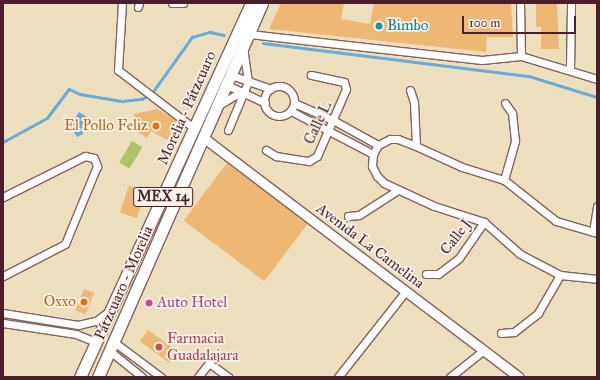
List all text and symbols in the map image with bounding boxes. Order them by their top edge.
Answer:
scale bar [464,8,578,34]
text: 100 m [469,16,500,30]
place label: Bimbo [387,17,428,35]
marker: Bimbo [374,21,384,31]
street label: Morelia - Pátzcuaro [154,48,220,168]
street label: Calle L [300,99,336,147]
place label: El Pollo Feliz [64,117,148,135]
marker: El Pollo Feliz [151,121,161,131]
road number: MEX 14 [133,185,193,209]
street label: Avenida La Camelina [312,199,428,293]
street label: Calle J [437,216,475,258]
street label: Pátzcuaro - Morelia [91,223,157,343]
place label: Oxxo [44,293,76,311]
place label: Auto Hotel [157,294,227,312]
marker: Oxxo [79,297,89,307]
marker: Auto Hotel [144,298,154,308]
place label: Farmacia Guadalajara [167,329,238,364]
marker: Farmacia Guadalajara [154,342,164,352]

